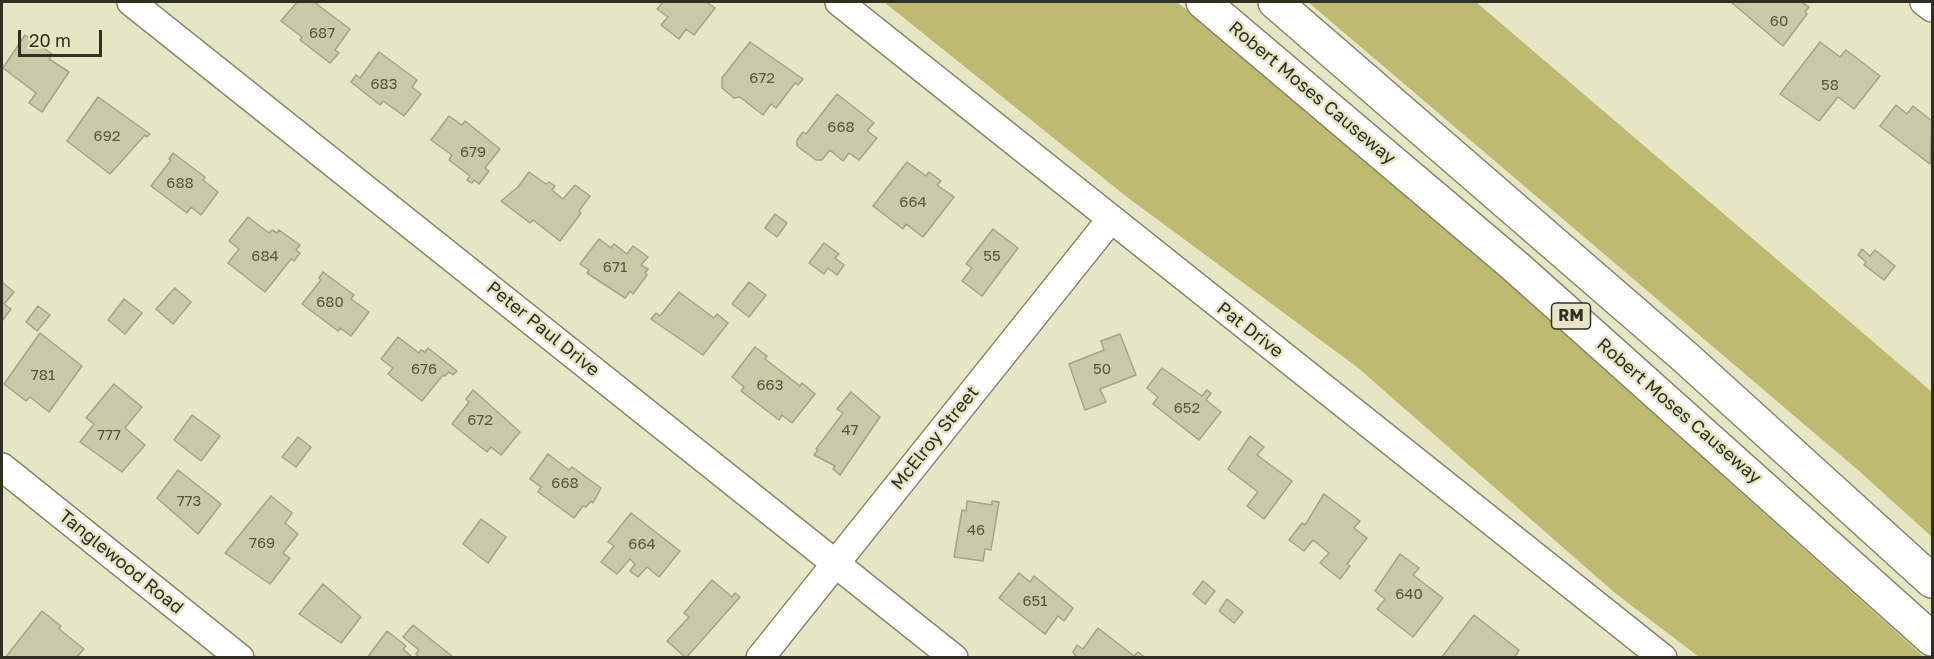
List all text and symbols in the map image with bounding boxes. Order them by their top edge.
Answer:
house number: 60 [1770,12,1788,30]
street label: Robert Moses Causeway [1224,17,1400,169]
scale bar [21,18,105,56]
house number: 687 [309,24,335,42]
text: 20 m [29,29,71,51]
house number: 672 [749,69,775,87]
house number: 683 [371,75,397,93]
house number: 58 [1821,76,1839,94]
house number: 668 [827,118,855,136]
house number: 692 [94,127,120,145]
house number: 679 [460,143,486,161]
house number: 688 [166,174,194,192]
house number: 664 [899,193,927,211]
house number: 684 [251,247,279,265]
house number: 55 [983,247,1001,265]
house number: 671 [603,258,627,276]
street label: Peter Paul Drive [482,277,604,381]
house number: 680 [316,293,344,311]
street label: Pat Drive [1213,298,1287,362]
road number: RM [1552,303,1590,329]
street label: Robert Moses Causeway [1592,334,1766,488]
house number: 676 [411,360,437,378]
house number: 50 [1093,360,1111,378]
house number: 781 [31,366,55,384]
house number: 663 [757,376,783,394]
street label: McElroy Street [887,382,983,494]
house number: 652 [1174,399,1200,417]
house number: 672 [467,411,493,429]
house number: 47 [841,421,859,439]
house number: 777 [97,426,121,444]
house number: 668 [551,474,579,492]
house number: 773 [177,492,201,510]
street label: Tanglewood Road [55,505,187,619]
house number: 46 [967,521,985,539]
house number: 769 [249,534,275,552]
house number: 664 [628,535,656,553]
house number: 640 [1395,585,1423,603]
house number: 651 [1022,592,1048,610]

